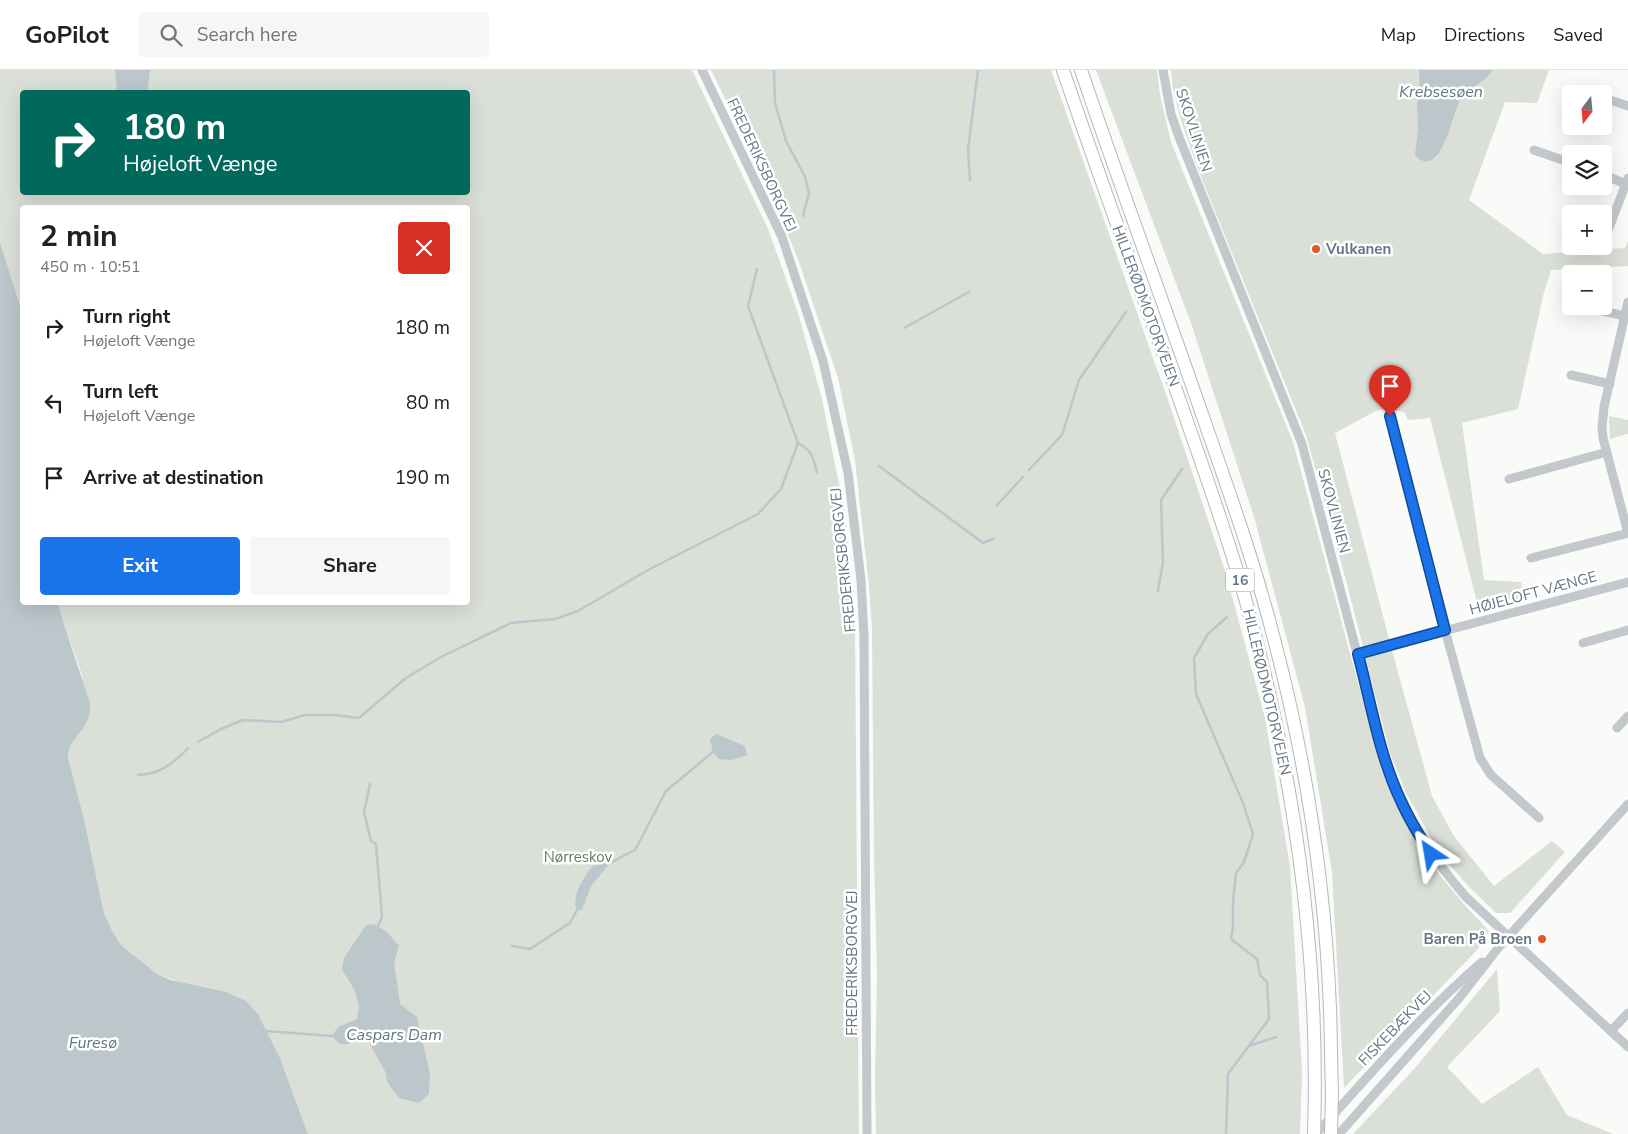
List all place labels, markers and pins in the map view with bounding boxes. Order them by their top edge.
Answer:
place label: Vulkanen [1325,239,1391,259]
marker: Vulkanen [1310,243,1322,255]
pin [1369,365,1411,416]
place label: Baren På Broen [1423,929,1532,949]
marker: Baren På Broen [1536,933,1548,945]

